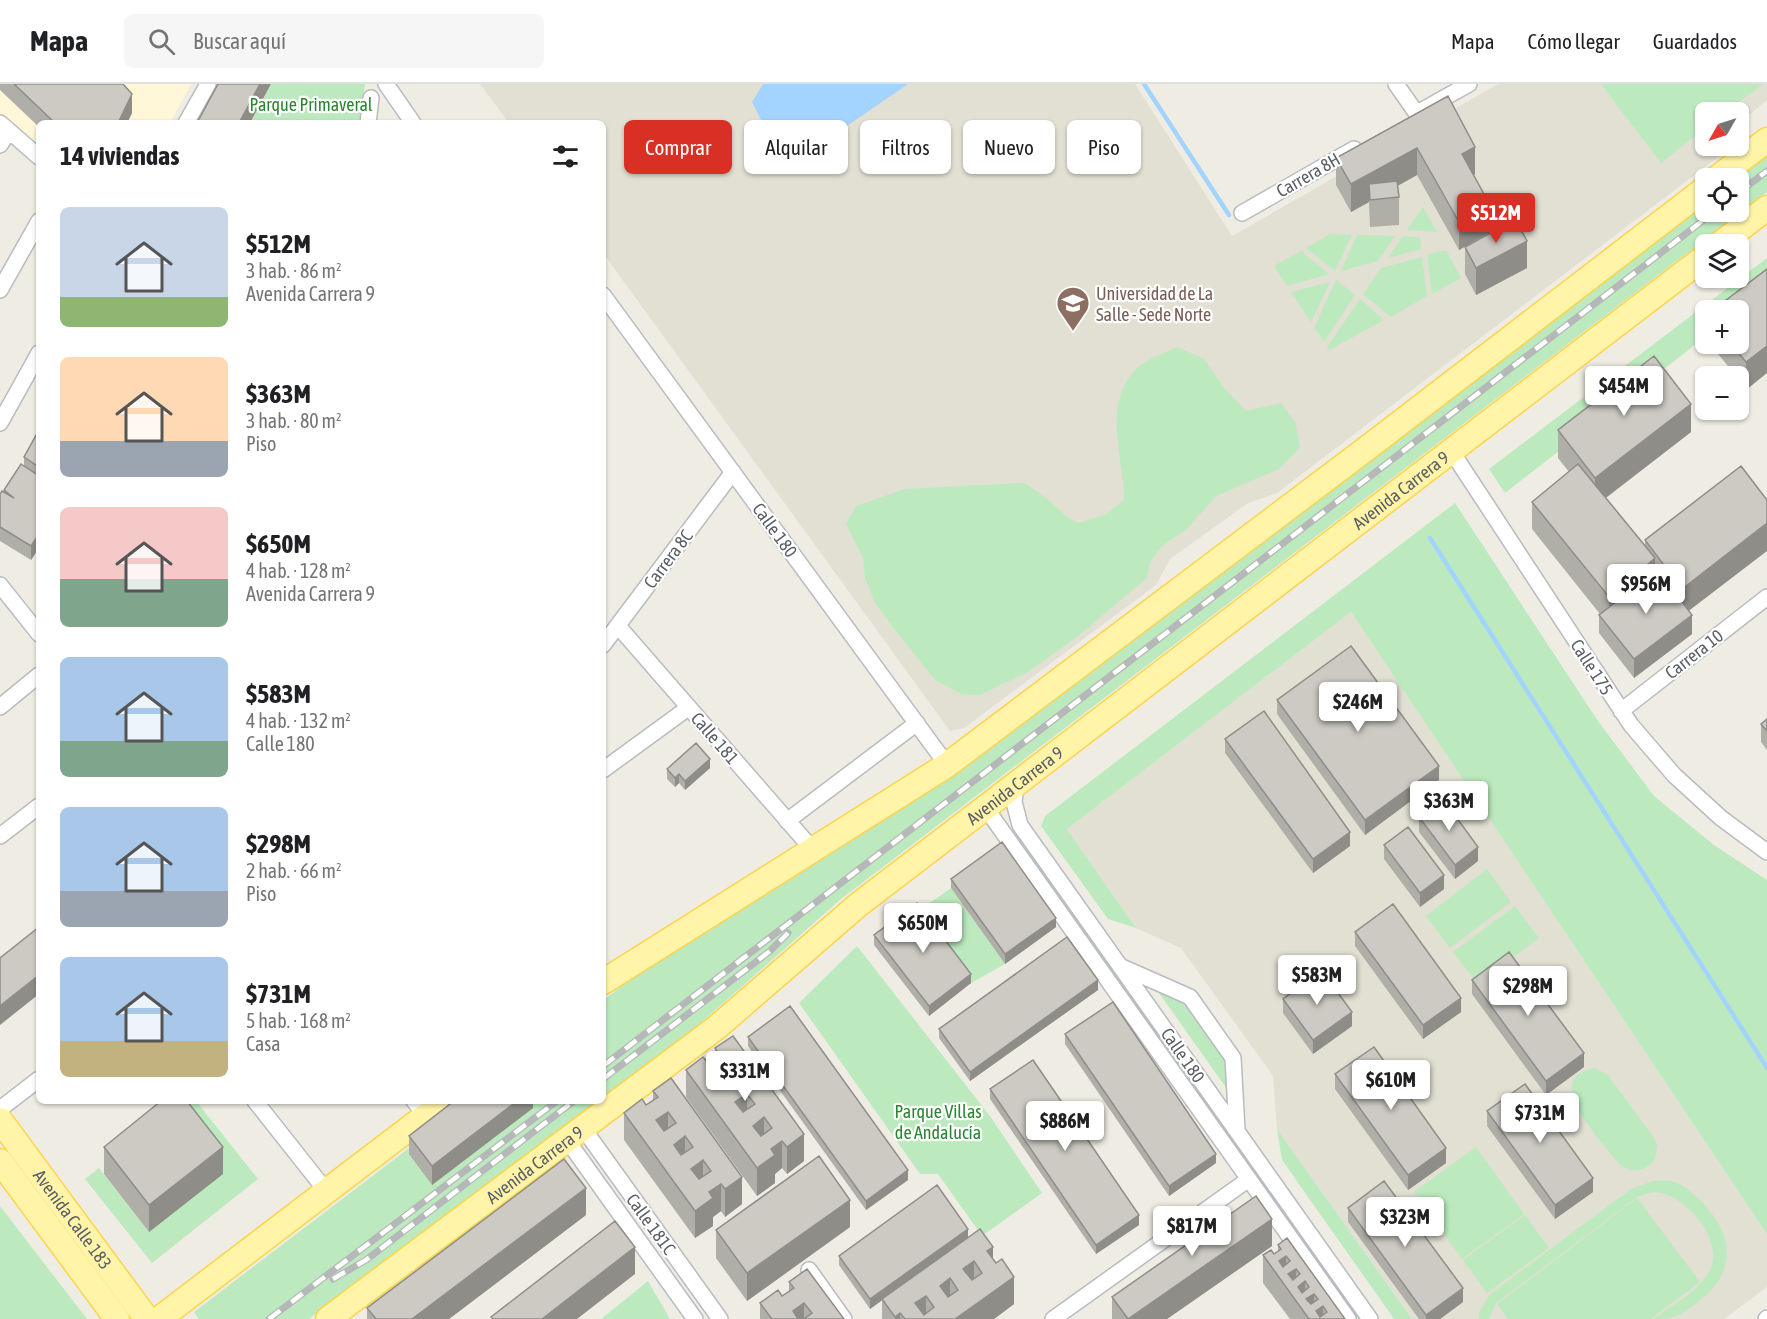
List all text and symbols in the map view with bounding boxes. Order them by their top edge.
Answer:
search box [124,14,544,68]
text: Mapa [30,25,88,57]
icon: search [145,25,178,58]
text: Buscar aquí [193,28,286,54]
text: Mapa [1451,29,1495,53]
text: Cómo llegar [1528,29,1620,53]
text: Guardados [1653,29,1737,53]
park label: Parque Primaveral [249,94,373,115]
north arrow [1695,102,1749,156]
map controls [1695,102,1749,420]
chip: Comprar [624,120,732,174]
chip: Alquilar [744,120,848,174]
chip: Filtros [860,120,951,174]
chip: Nuevo [963,120,1055,174]
chip: Piso [1067,120,1141,174]
icon: filters [549,140,582,173]
text: 14 viviendas [60,141,179,171]
street label: Carrera 8H [1272,148,1344,202]
button: locate [1695,168,1749,222]
pin: $512M [1454,193,1538,244]
text: $512M [1471,201,1521,224]
text: $512M [246,229,311,259]
icon: home [108,231,180,303]
button: layers [1695,234,1749,288]
text: 3 hab. · 86 m² [246,259,341,282]
text: Avenida Carrera 9 [246,282,375,305]
place label: Universidad de La Salle - Sede Norte [1096,283,1213,325]
school or university icon: Universidad de La Salle - Sede Norte [1055,285,1091,332]
button: + [1695,300,1749,354]
pin: $454M [1582,366,1666,417]
button: − [1695,366,1749,420]
text: $454M [1599,374,1649,397]
text: $363M [246,379,311,409]
icon: home [108,381,180,453]
text: 3 hab. · 80 m² [246,409,341,432]
text: Piso [246,432,276,455]
street label: Avenida Carrera 9 [1348,446,1453,533]
street label: Calle 180 [748,499,802,561]
street label: Carrera 8C [639,526,697,592]
text: $650M [246,529,311,559]
icon: home [108,531,180,603]
text: 4 hab. · 128 m² [246,559,351,582]
pin: $956M [1604,564,1688,615]
text: $956M [1621,572,1671,595]
text: Avenida Carrera 9 [246,582,375,605]
street label: Carrera 10 [1661,625,1727,683]
street label: Calle 175 [1566,635,1618,699]
text: $583M [246,679,311,709]
icon: home [108,681,180,753]
pin: $246M [1316,682,1400,733]
text: $246M [1333,690,1383,713]
street label: Calle 181 [687,708,743,768]
text: 4 hab. · 132 m² [246,709,351,732]
text: Calle 180 [246,732,315,755]
street label: Avenida Carrera 9 [962,742,1067,829]
pin: $363M [1407,781,1491,832]
text: $363M [1424,789,1474,812]
text: $298M [246,829,311,859]
icon: home [108,831,180,903]
text: 2 hab. · 66 m² [246,859,341,882]
text: Piso [246,882,276,905]
pin: $650M [881,903,965,954]
text: $650M [898,911,948,934]
pin: $583M [1275,955,1359,1006]
text: $583M [1292,963,1342,986]
pin: $298M [1486,966,1570,1017]
text: $298M [1503,974,1553,997]
text: $731M [246,979,311,1009]
icon: home [108,981,180,1053]
text: 5 hab. · 168 m² [246,1009,351,1032]
street label: Calle 180 [1157,1024,1209,1086]
text: Casa [246,1032,281,1055]
pin: $331M [703,1051,787,1102]
text: $331M [720,1059,770,1082]
pin: $610M [1349,1060,1433,1111]
text: $610M [1366,1068,1416,1091]
pin: $731M [1498,1093,1582,1144]
park label: Parque Villas de Andalucía [894,1101,982,1143]
pin: $886M [1023,1101,1107,1152]
text: $731M [1515,1101,1565,1124]
text: $886M [1040,1109,1090,1132]
street label: Avenida Carrera 9 [482,1121,587,1207]
street label: Avenida Calle 183 [29,1165,117,1273]
street label: Calle 181C [622,1190,680,1258]
pin: $323M [1363,1197,1447,1248]
text: $323M [1380,1205,1430,1228]
pin: $817M [1150,1206,1234,1257]
text: $817M [1167,1214,1217,1237]

